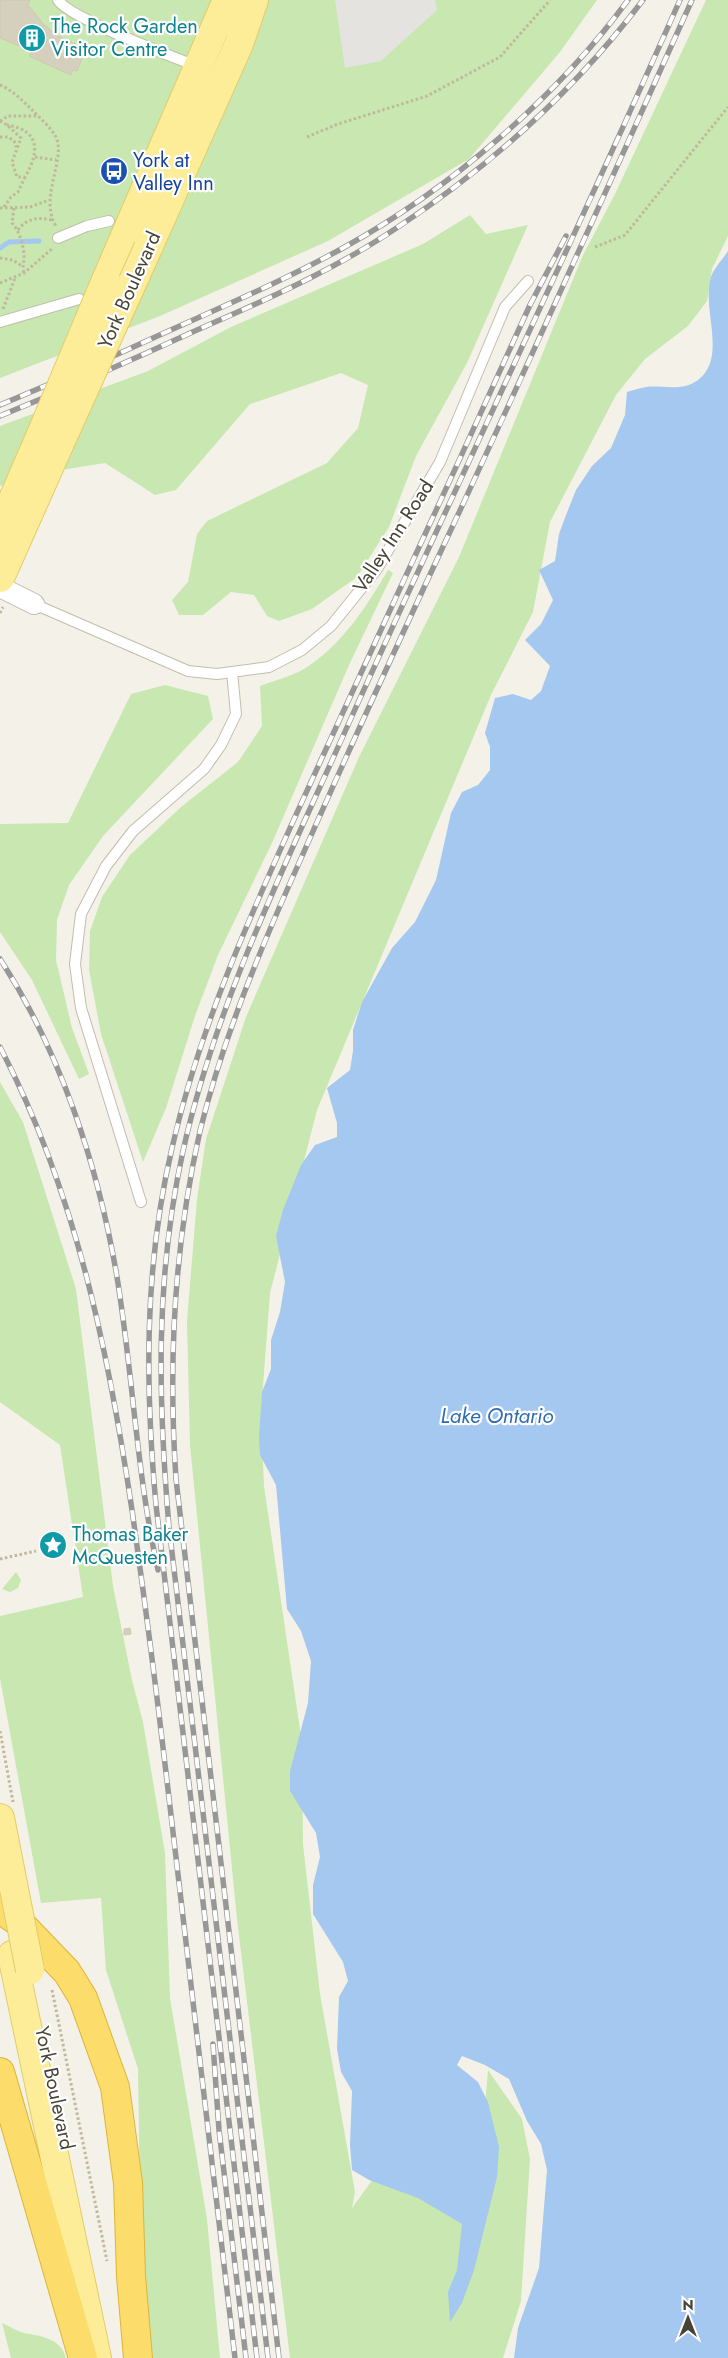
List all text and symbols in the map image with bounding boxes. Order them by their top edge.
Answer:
place label: The Rock Garden Visitor Centre [51,12,198,64]
building icon: The Rock Garden Visitor Centre [17,23,47,53]
place label: York at Valley Inn [133,146,214,198]
bus stop icon: York at Valley Inn [99,156,129,186]
street label: York Boulevard [91,227,168,354]
street label: Valley Inn Road [346,474,441,599]
water label: Lake Ontario [441,1401,553,1431]
place label: Thomas Baker McQuesten [72,1520,189,1572]
place icon: Thomas Baker McQuesten [38,1530,68,1560]
street label: York Boulevard [27,2024,82,2153]
north arrow [663,2293,713,2343]
text: N [682,2295,694,2315]

